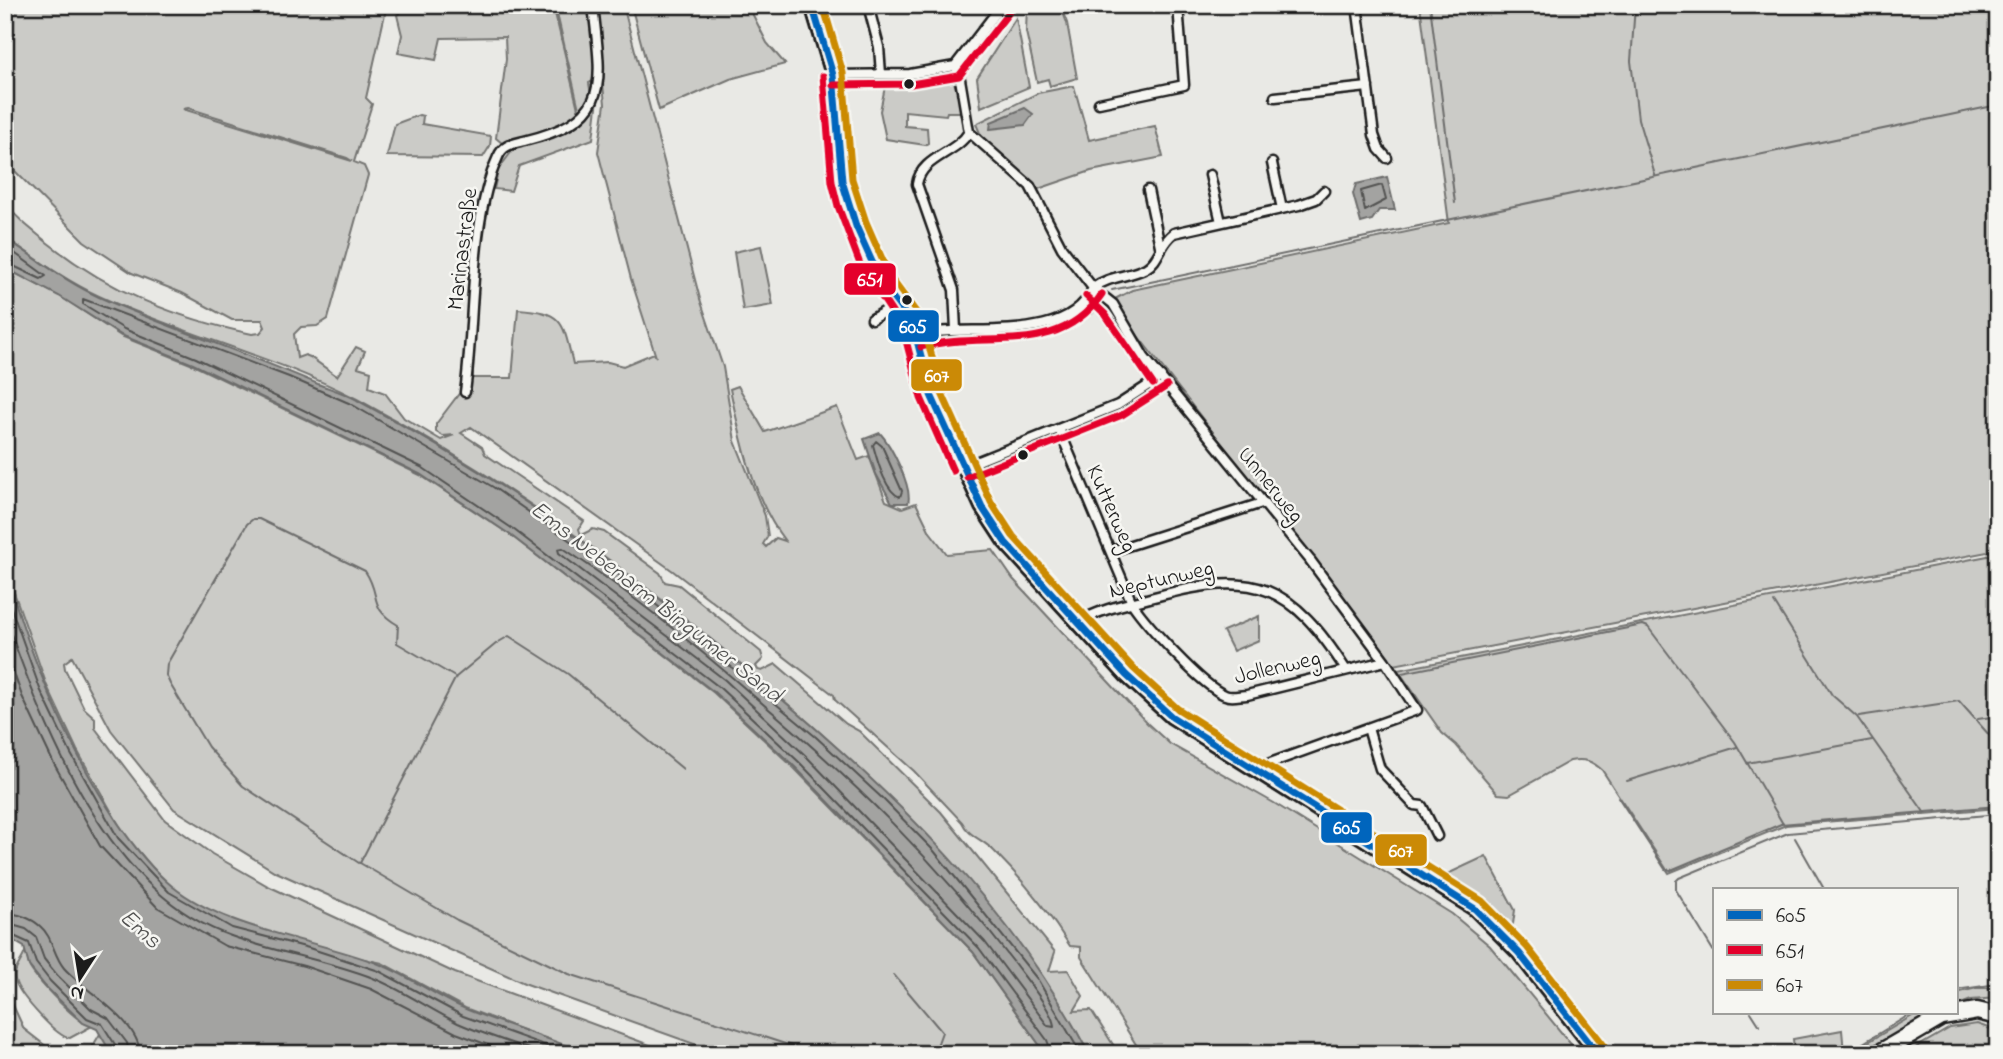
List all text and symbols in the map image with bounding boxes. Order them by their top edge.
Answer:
unlabelled marker [902,77,916,91]
street label: Marinastraße [440,186,487,312]
line badge: 651 [843,262,897,296]
text: 651 [857,268,883,295]
unlabelled marker [900,293,914,307]
line badge: 605 [887,309,940,343]
text: 605 [899,315,927,342]
line badge: 607 [910,358,963,392]
text: 607 [925,364,949,391]
street label: Unnerweg [1228,440,1311,532]
unlabelled marker [1016,448,1030,462]
street label: Kutterweg [1076,460,1145,559]
water label: Ems Nebenarm Bingumer Sand [522,493,790,714]
street label: Neptunweg [1106,552,1217,609]
street label: Jollenweg [1231,643,1324,695]
line badge: 605 [1320,811,1373,844]
text: 605 [1333,816,1361,843]
line badge: 607 [1374,833,1428,867]
text: 607 [1389,839,1413,866]
legend [1713,888,1958,1014]
water label: Ems [111,902,168,959]
text: 605 [1776,902,1806,932]
text: 651 [1776,938,1804,968]
north arrow [46,944,116,1014]
text: 607 [1776,972,1803,1002]
text: N [68,978,86,1007]

